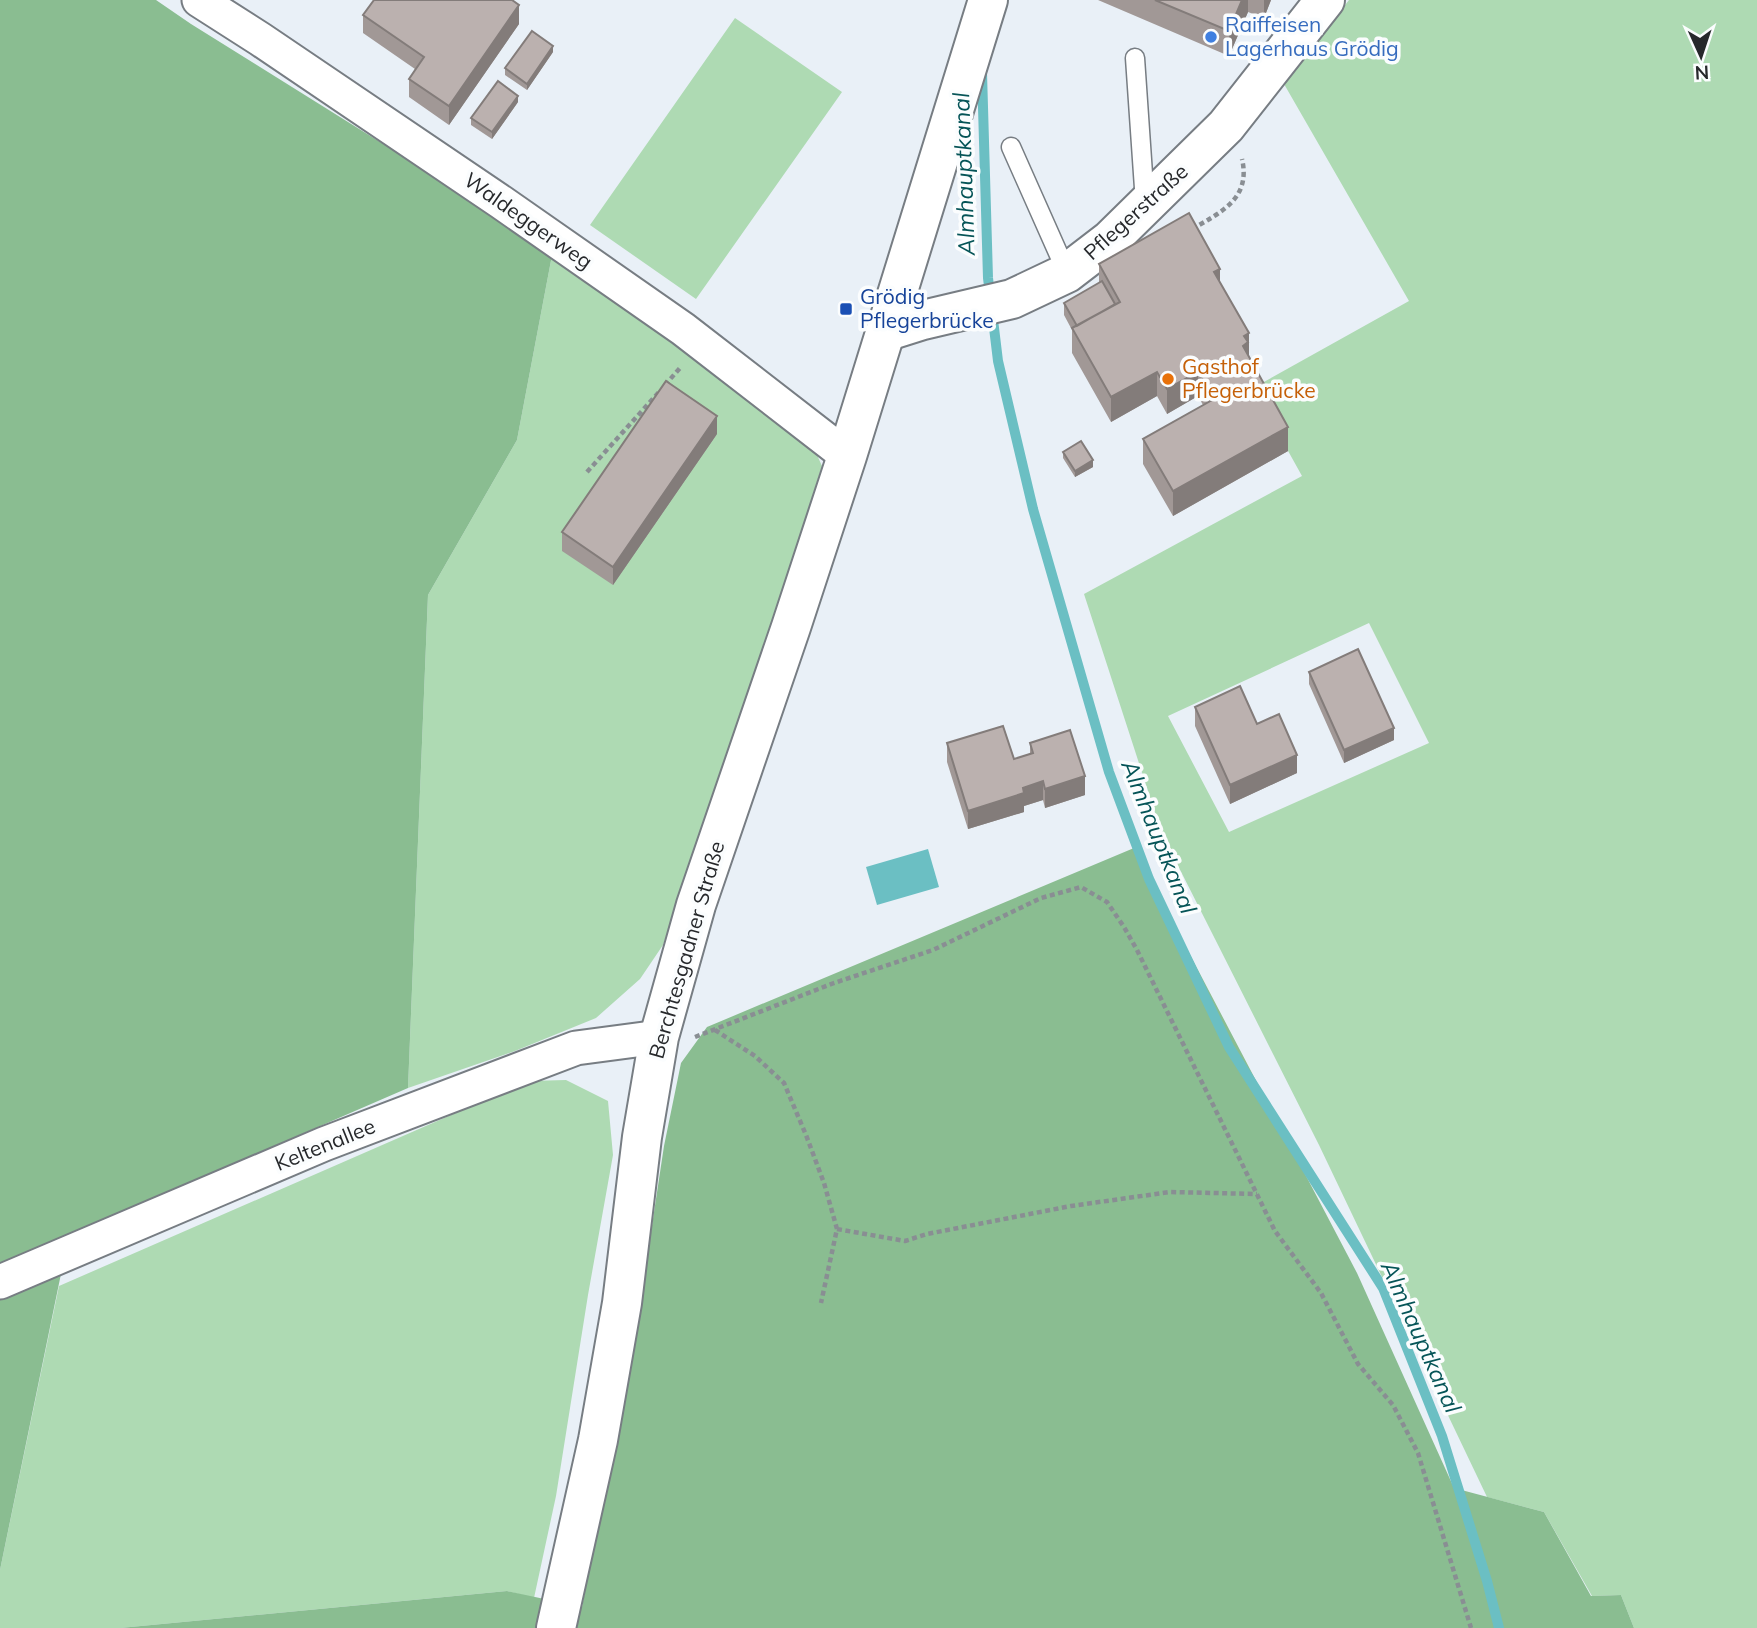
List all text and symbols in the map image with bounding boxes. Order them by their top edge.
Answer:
place label: Raiffeisen Lagerhaus Grödig [1225,11,1399,61]
north arrow [1666,21,1736,91]
marker: Raiffeisen Lagerhaus Grödig [1203,29,1219,45]
text: N [1694,61,1710,85]
water label: Almhauptkanal [946,91,981,257]
street label: Pflegerstraße [1078,158,1193,265]
street label: Waldeggerweg [459,166,598,274]
place label: Grödig Pflegerbrücke [860,283,994,333]
marker: Grödig Pflegerbrücke [838,301,854,317]
place label: Gasthof Pflegerbrücke [1182,353,1316,403]
marker: Gasthof Pflegerbrücke [1160,371,1176,387]
water label: Almhauptkanal [1115,755,1204,918]
street label: Berchtesgadner Straße [643,838,730,1061]
street label: Keltenallee [271,1112,379,1176]
water label: Almhauptkanal [1375,1255,1468,1418]

